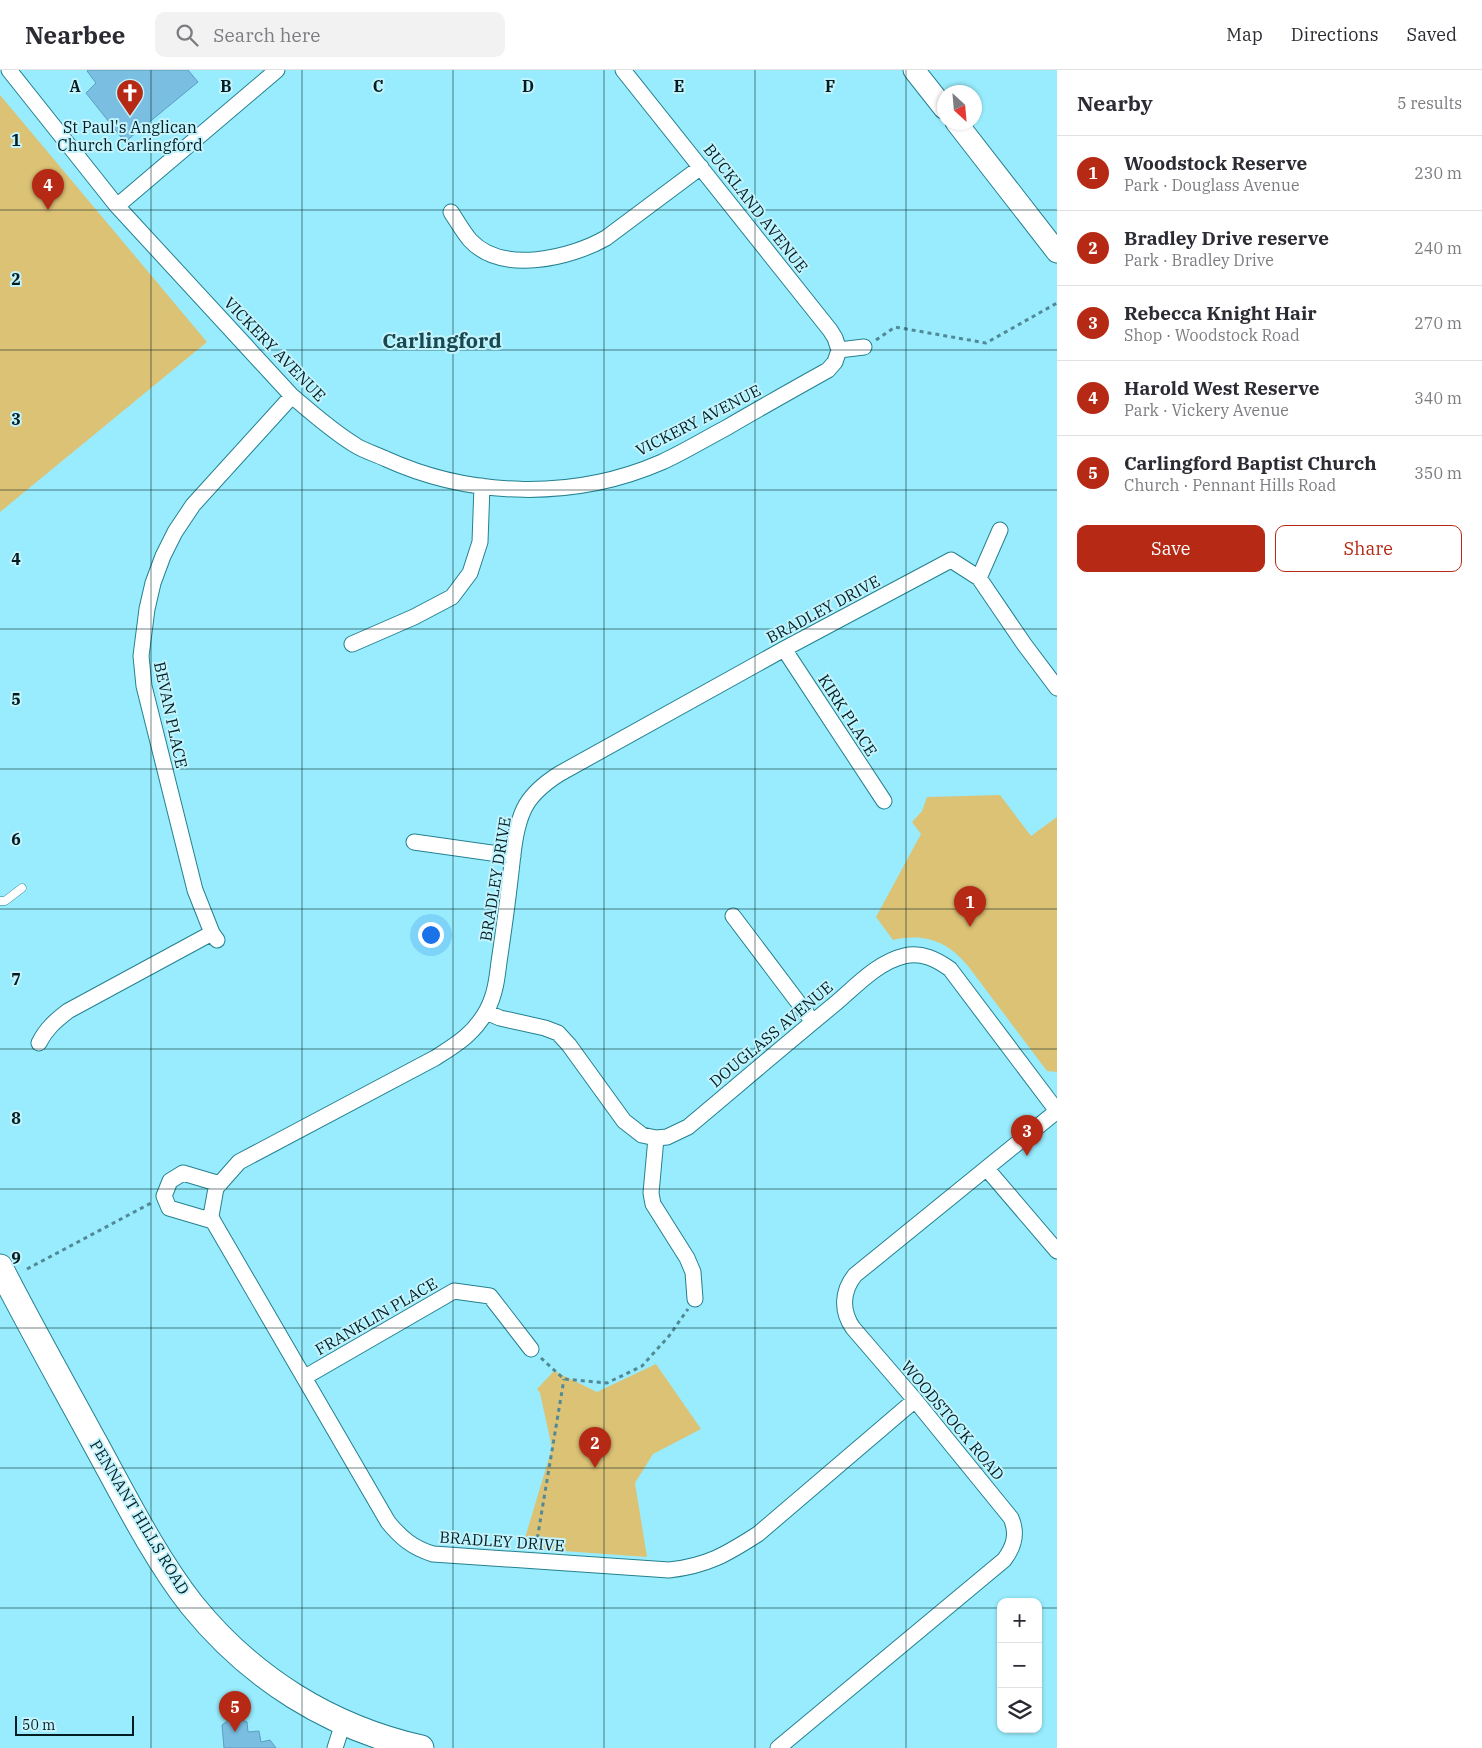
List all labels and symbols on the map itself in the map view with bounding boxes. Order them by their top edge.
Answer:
text: A [69,76,81,96]
text: B [220,76,232,96]
text: C [373,76,383,96]
text: D [522,76,534,96]
text: E [674,76,684,96]
text: F [825,76,835,96]
church icon: St Paul's Anglican Church Carlingford [115,78,145,117]
north arrow [937,85,982,130]
place label: St Paul's Anglican Church Carlingford [57,117,203,155]
text: 1 [11,130,21,150]
street label: BUCKLAND AVENUE [700,140,812,276]
pin: 4 [32,169,64,210]
text: 2 [11,269,21,289]
street label: VICKERY AVENUE [220,293,330,405]
district label: Carlingford [382,326,502,354]
street label: VICKERY AVENUE [632,380,764,460]
text: 3 [11,409,21,429]
text: 4 [11,549,21,569]
street label: BRADLEY DRIVE [763,571,883,647]
street label: BEVAN PLACE [150,660,192,770]
street label: KIRK PLACE [814,670,882,760]
text: 5 [11,689,21,709]
street label: BRADLEY DRIVE [475,815,515,943]
text: 6 [11,829,21,849]
pin: 1 [954,886,986,927]
your location [418,922,444,948]
text: 7 [11,969,21,989]
street label: DOUGLASS AVENUE [705,977,837,1091]
text: 8 [11,1108,21,1128]
pin: 3 [1011,1115,1043,1156]
text: 9 [11,1248,21,1268]
street label: FRANKLIN PLACE [311,1273,441,1359]
street label: WOODSTOCK ROAD [897,1356,1009,1484]
pin: 2 [579,1427,611,1468]
street label: PENNANT HILLS ROAD [86,1436,194,1598]
street label: BRADLEY DRIVE [439,1527,565,1555]
pin: 5 [219,1691,251,1732]
scale bar [15,1713,134,1736]

